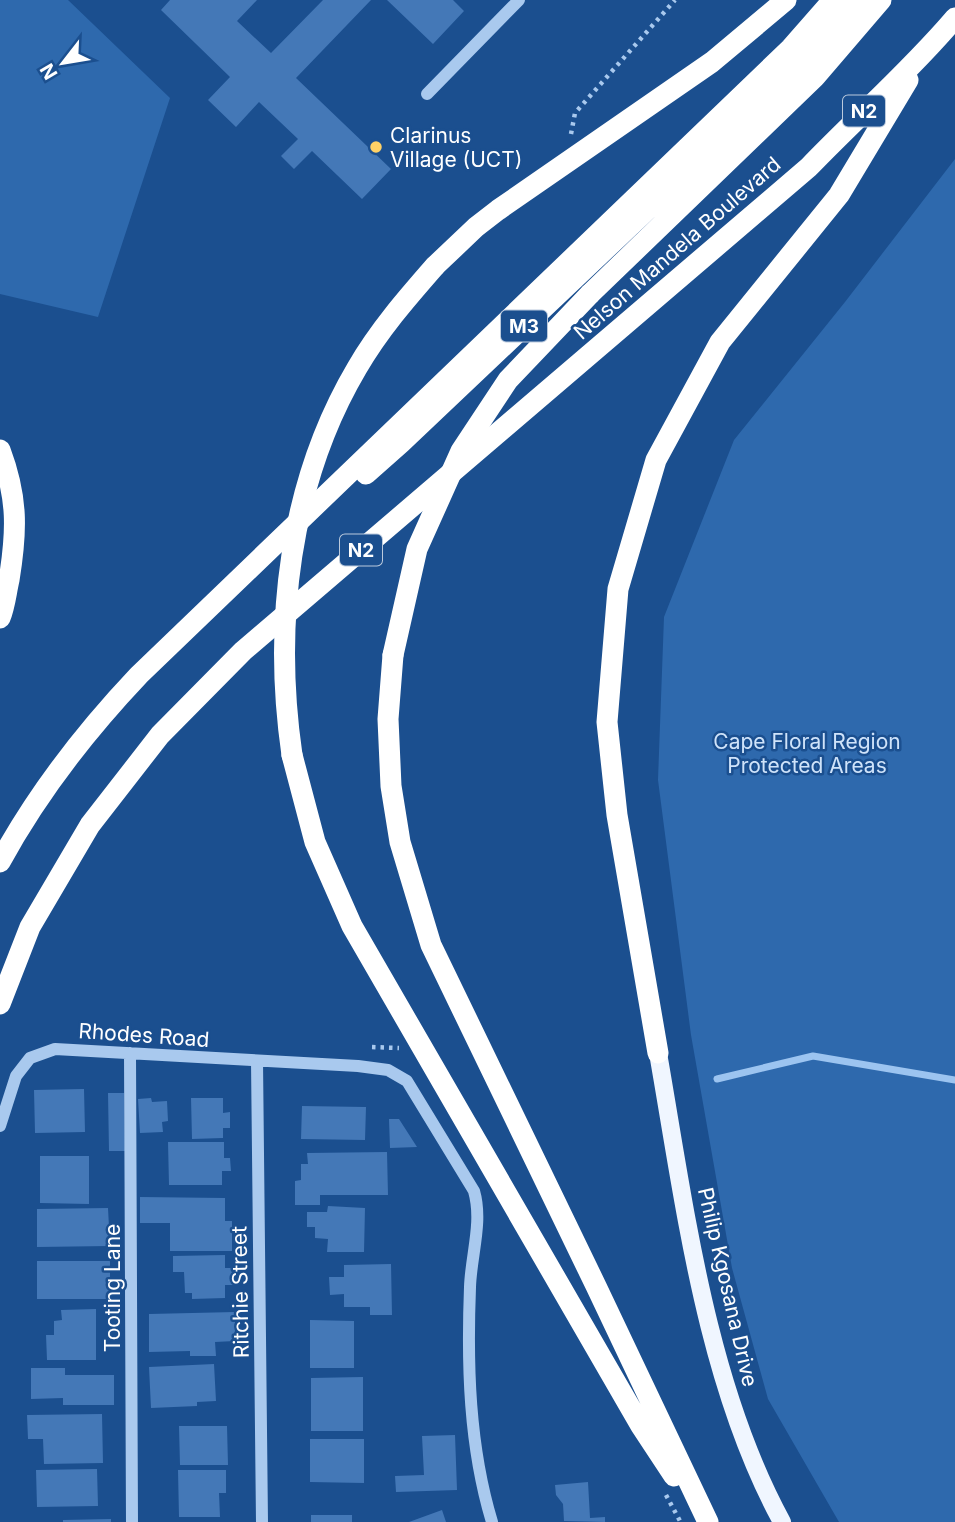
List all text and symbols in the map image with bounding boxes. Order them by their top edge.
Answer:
north arrow [28,28,98,98]
text: N [35,59,62,84]
road number: N2 [843,96,885,127]
place label: Clarinus Village (UCT) [390,123,522,172]
marker: Clarinus Village (UCT) [368,139,384,155]
street label: Nelson Mandela Boulevard [569,151,785,345]
road number: M3 [501,310,547,342]
road number: N2 [340,534,382,566]
park label: Cape Floral Region Protected Areas [713,729,901,778]
street label: Rhodes Road [78,1018,210,1052]
street label: Philip Kgosana Drive [693,1185,763,1389]
street label: Tooting Lane [100,1224,125,1352]
street label: Ritchie Street [226,1226,254,1358]

